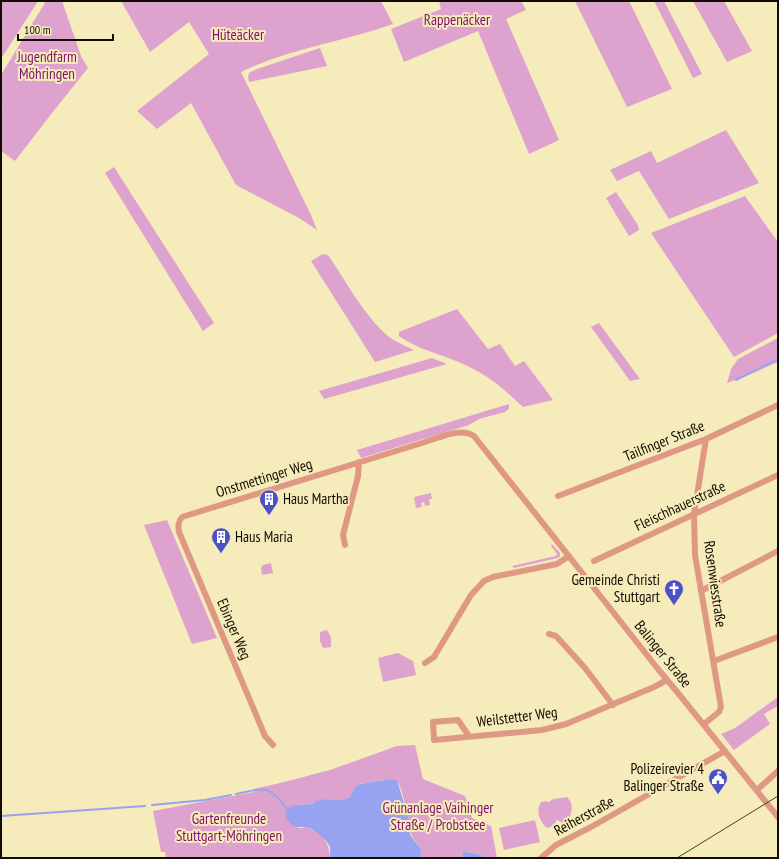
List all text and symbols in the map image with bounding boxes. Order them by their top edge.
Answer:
park label: Rappenäcker [424,10,491,29]
scale bar [18,16,113,42]
text: 100 m [24,22,51,37]
park label: Hüteäcker [212,25,265,44]
park label: Jugendfarm Möhringen [16,47,77,83]
street label: Tailfinger Straße [621,416,707,465]
street label: Onstmettinger Weg [213,454,314,501]
street label: Fleischhauerstraße [631,476,728,535]
building icon: Haus Martha [258,488,280,516]
place label: Haus Martha [283,489,349,508]
building icon: Haus Maria [210,526,232,554]
place label: Haus Maria [235,527,293,546]
street label: Rosenwiesstraße [700,539,731,628]
place label: Gemeinde Christi Stuttgart [571,570,660,606]
church icon: Gemeinde Christi Stuttgart [663,578,685,606]
street label: Ebinger Weg [213,595,256,662]
street label: Balinger Straße [631,616,696,691]
street label: Weilstetter Weg [475,702,558,731]
place label: Polizeirevier 4 Balinger Straße [623,759,704,795]
public building icon: Polizeirevier 4 Balinger Straße [707,767,729,795]
street label: Reiherstraße [550,791,617,840]
park label: Grünanlage Vaihinger Straße / Probstsee [383,798,494,834]
park label: Gartenfreunde Stuttgart-Möhringen [176,809,282,845]

